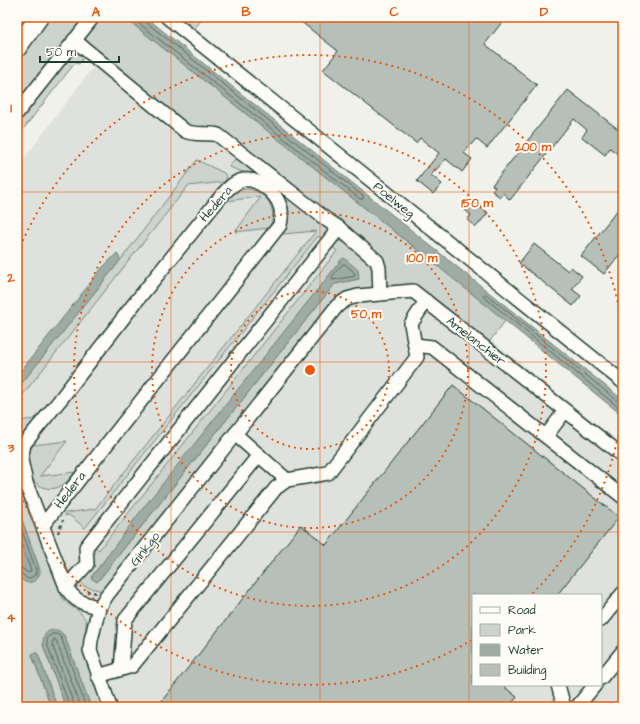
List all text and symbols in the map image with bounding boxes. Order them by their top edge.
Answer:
text: A [92,3,101,21]
text: B [241,3,251,21]
text: C [389,3,399,21]
text: D [540,3,549,21]
scale bar [40,38,119,64]
text: 50 m [46,44,77,61]
text: 1 [10,99,12,117]
text: 200 m [514,139,552,156]
street label: Poelweg [369,178,419,223]
street label: Hedera [195,182,237,226]
text: 150 m [461,195,494,212]
text: 100 m [407,250,438,267]
text: 2 [6,269,15,287]
text: 50 m [351,306,382,323]
street label: Amelanchier [442,312,510,370]
centre of rings [303,363,317,377]
text: 3 [7,439,15,457]
street label: Hedera [50,467,90,512]
street label: Ginkgo [126,527,165,571]
legend [472,594,602,686]
text: Road [508,602,536,619]
text: 4 [7,609,16,627]
text: Park [508,622,536,639]
text: Water [508,642,544,659]
text: Building [508,662,546,680]

